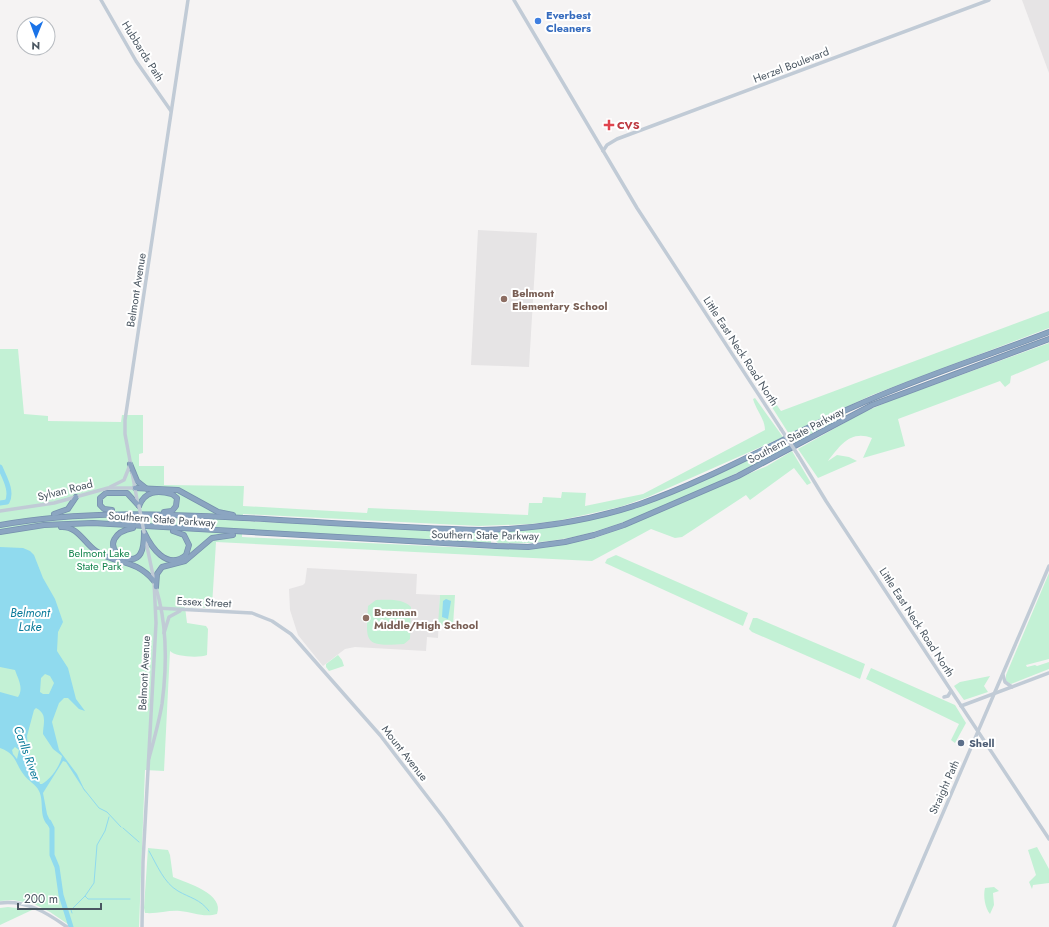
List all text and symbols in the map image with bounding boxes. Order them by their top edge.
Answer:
place label: Everbest Cleaners [546,7,591,36]
north arrow [16,16,56,56]
marker: Everbest Cleaners [533,16,543,26]
street label: Hubbards Path [118,18,168,84]
text: N [31,38,40,54]
street label: Herzel Boulevard [751,43,831,87]
place label: CVS [617,117,640,133]
marker: CVS [604,120,614,130]
street label: Belmont Avenue [122,251,150,328]
place label: Belmont Elementary School [512,285,607,314]
street label: Little East Neck Road North [700,293,782,409]
marker: Belmont Elementary School [499,294,509,304]
street label: Southern State Parkway [745,403,847,467]
street label: Sylvan Road [36,475,94,505]
street label: Southern State Parkway [108,507,216,531]
street label: Southern State Parkway [431,526,539,544]
park label: Belmont Lake State Park [68,545,130,574]
street label: Little East Neck Road North [876,564,958,680]
street label: Essex Street [176,593,232,611]
water label: Belmont Lake [10,604,51,636]
place label: Brennan Middle/High School [374,604,478,633]
marker: Brennan Middle/High School [361,613,371,623]
street label: Belmont Avenue [134,635,154,711]
street label: Mount Avenue [378,722,432,784]
water label: Carlls River [9,723,46,784]
place label: Shell [969,735,994,751]
marker: Shell [956,738,966,748]
street label: Straight Path [925,757,963,817]
scale bar [18,885,101,911]
text: 200 m [24,890,58,908]

